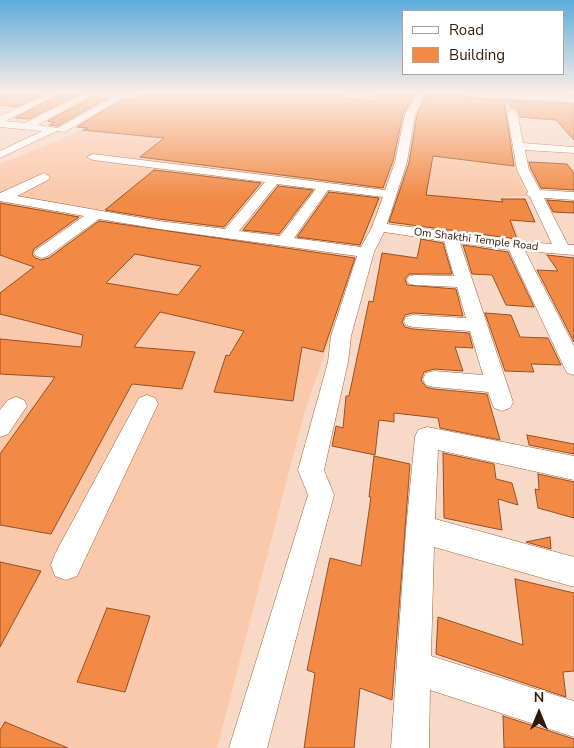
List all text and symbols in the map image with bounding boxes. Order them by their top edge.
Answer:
legend [402,10,564,75]
text: Road [449,20,484,40]
text: Building [449,45,505,65]
street label: Om Shakthi Temple Road [413,226,539,254]
north arrow [514,688,564,738]
text: N [534,688,544,707]

